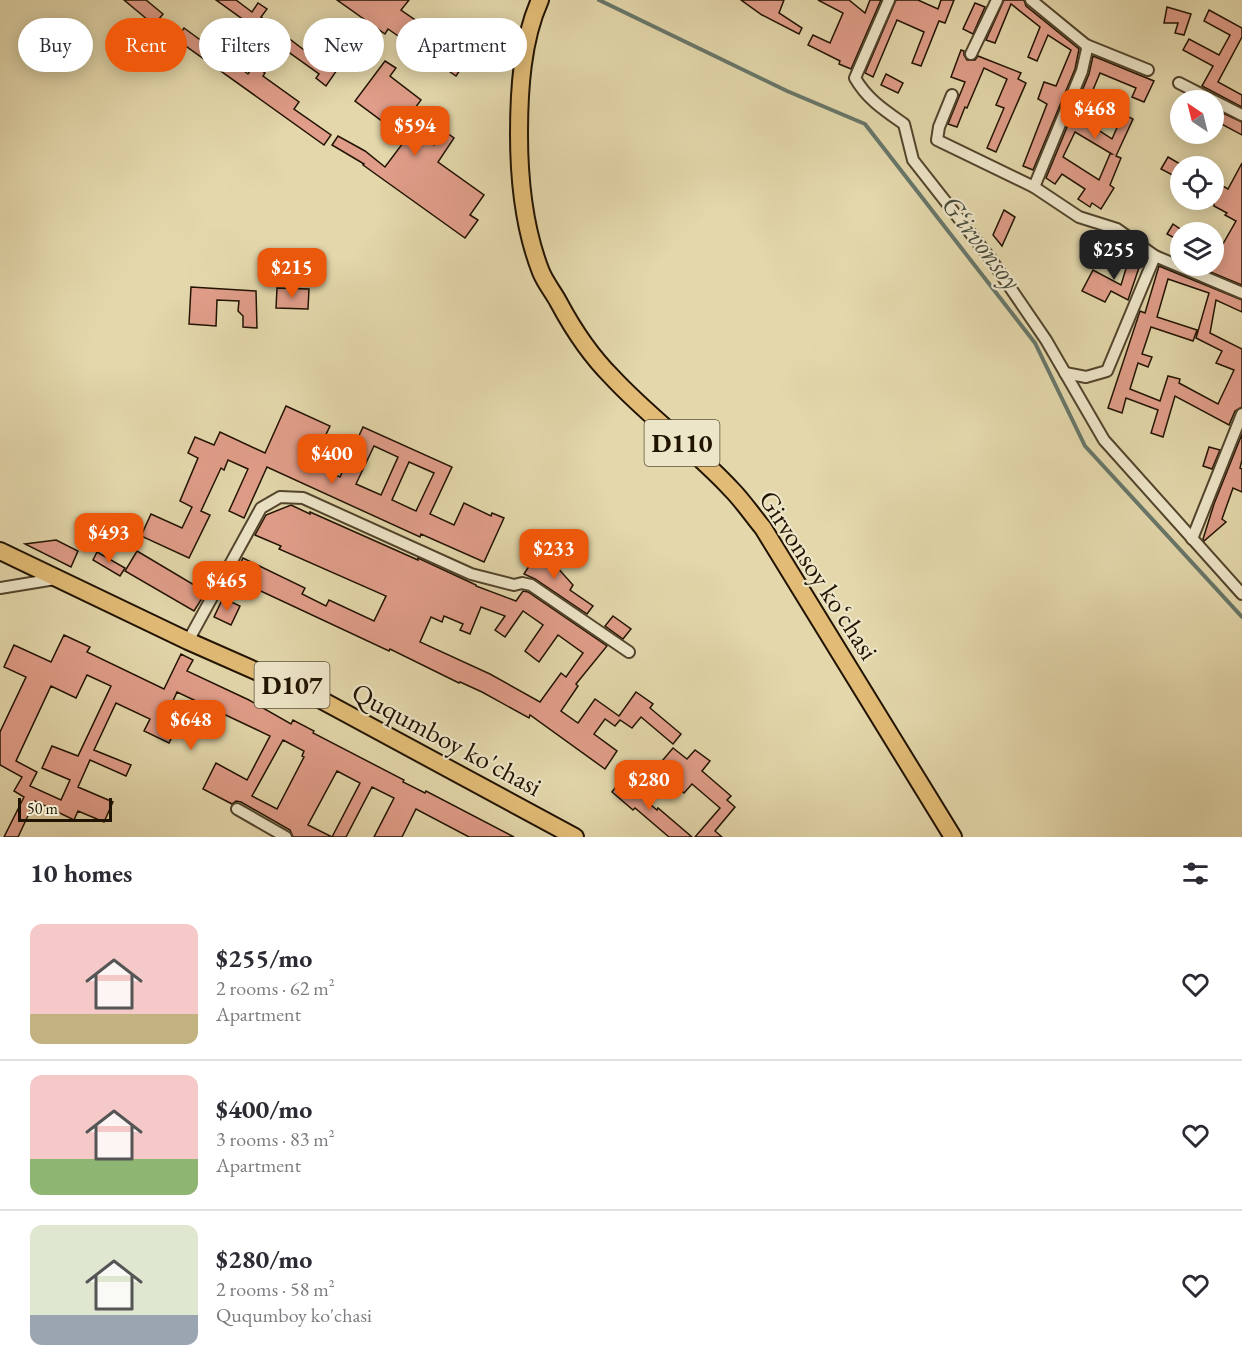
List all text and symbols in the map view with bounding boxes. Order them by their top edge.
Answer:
chip: Buy [18,18,93,72]
chip: Rent [105,18,187,72]
chip: Filters [199,18,291,72]
chip: New [303,18,384,72]
chip: Apartment [396,18,527,72]
pin: $468 [1059,89,1131,140]
north arrow [1170,90,1224,144]
map controls [1170,90,1224,276]
text: $468 [1075,95,1115,121]
pin: $594 [379,106,451,157]
text: $594 [395,112,435,138]
button: locate [1170,156,1224,210]
water label: G‘irvonsoy [934,187,1031,297]
button: layers [1170,222,1224,276]
pin: $255 [1078,230,1150,281]
text: $255 [1094,236,1134,262]
pin: $215 [256,248,328,299]
text: $215 [272,254,312,280]
road number: D110 [644,420,720,466]
pin: $400 [296,434,368,485]
text: $400 [312,440,352,466]
street label: Girvonsoy koʻchasi [751,484,887,667]
pin: $493 [73,513,145,564]
text: $493 [89,519,129,545]
pin: $233 [518,529,590,580]
text: $233 [534,535,574,561]
pin: $465 [191,561,263,612]
text: $465 [207,567,247,593]
road number: D107 [254,662,330,708]
street label: Ququmboy ko'chasi [346,674,548,804]
pin: $648 [155,700,227,751]
text: $648 [171,706,211,732]
pin: $280 [613,760,685,811]
text: $280 [629,766,669,792]
scale bar [18,795,112,822]
text: 50 m [27,798,58,819]
text: 10 homes [30,856,132,890]
icon: filters [1179,857,1212,890]
text: $255/mo [216,941,312,975]
icon: home [78,948,150,1020]
icon: heart [1179,968,1212,1001]
text: 2 rooms · 62 m² [216,975,335,1001]
text: Apartment [216,1001,301,1027]
text: $400/mo [216,1092,312,1126]
icon: home [78,1099,150,1171]
icon: heart [1179,1119,1212,1152]
text: 3 rooms · 83 m² [216,1126,335,1152]
text: Apartment [216,1152,301,1178]
text: $280/mo [216,1242,312,1276]
icon: home [78,1249,150,1321]
icon: heart [1179,1269,1212,1302]
text: 2 rooms · 58 m² [216,1276,335,1302]
text: Ququmboy ko'chasi [216,1302,372,1328]

